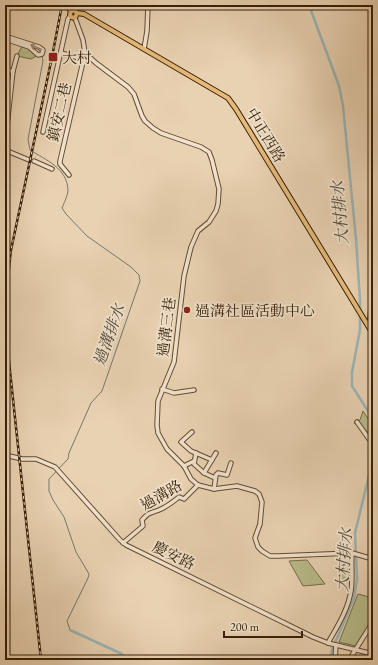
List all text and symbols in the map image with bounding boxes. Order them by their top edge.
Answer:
one-way arrow [30,43,42,50]
place label: 大村 [62,48,92,67]
marker: 大村 [47,51,59,63]
street label: 鎮安二巷 [43,81,75,143]
street label: 中正西路 [242,104,290,166]
water label: 大村排水 [327,178,353,246]
street label: 過溝三巷 [153,296,179,358]
water label: 過溝排水 [89,299,130,369]
place label: 過溝社區活動中心 [195,301,315,320]
marker: 過溝社區活動中心 [182,305,192,315]
street label: 過溝路 [137,476,185,514]
water label: 大村排水 [331,525,357,593]
street label: 慶安路 [150,537,198,573]
scale bar [224,613,302,639]
text: 200 m [230,619,260,635]

